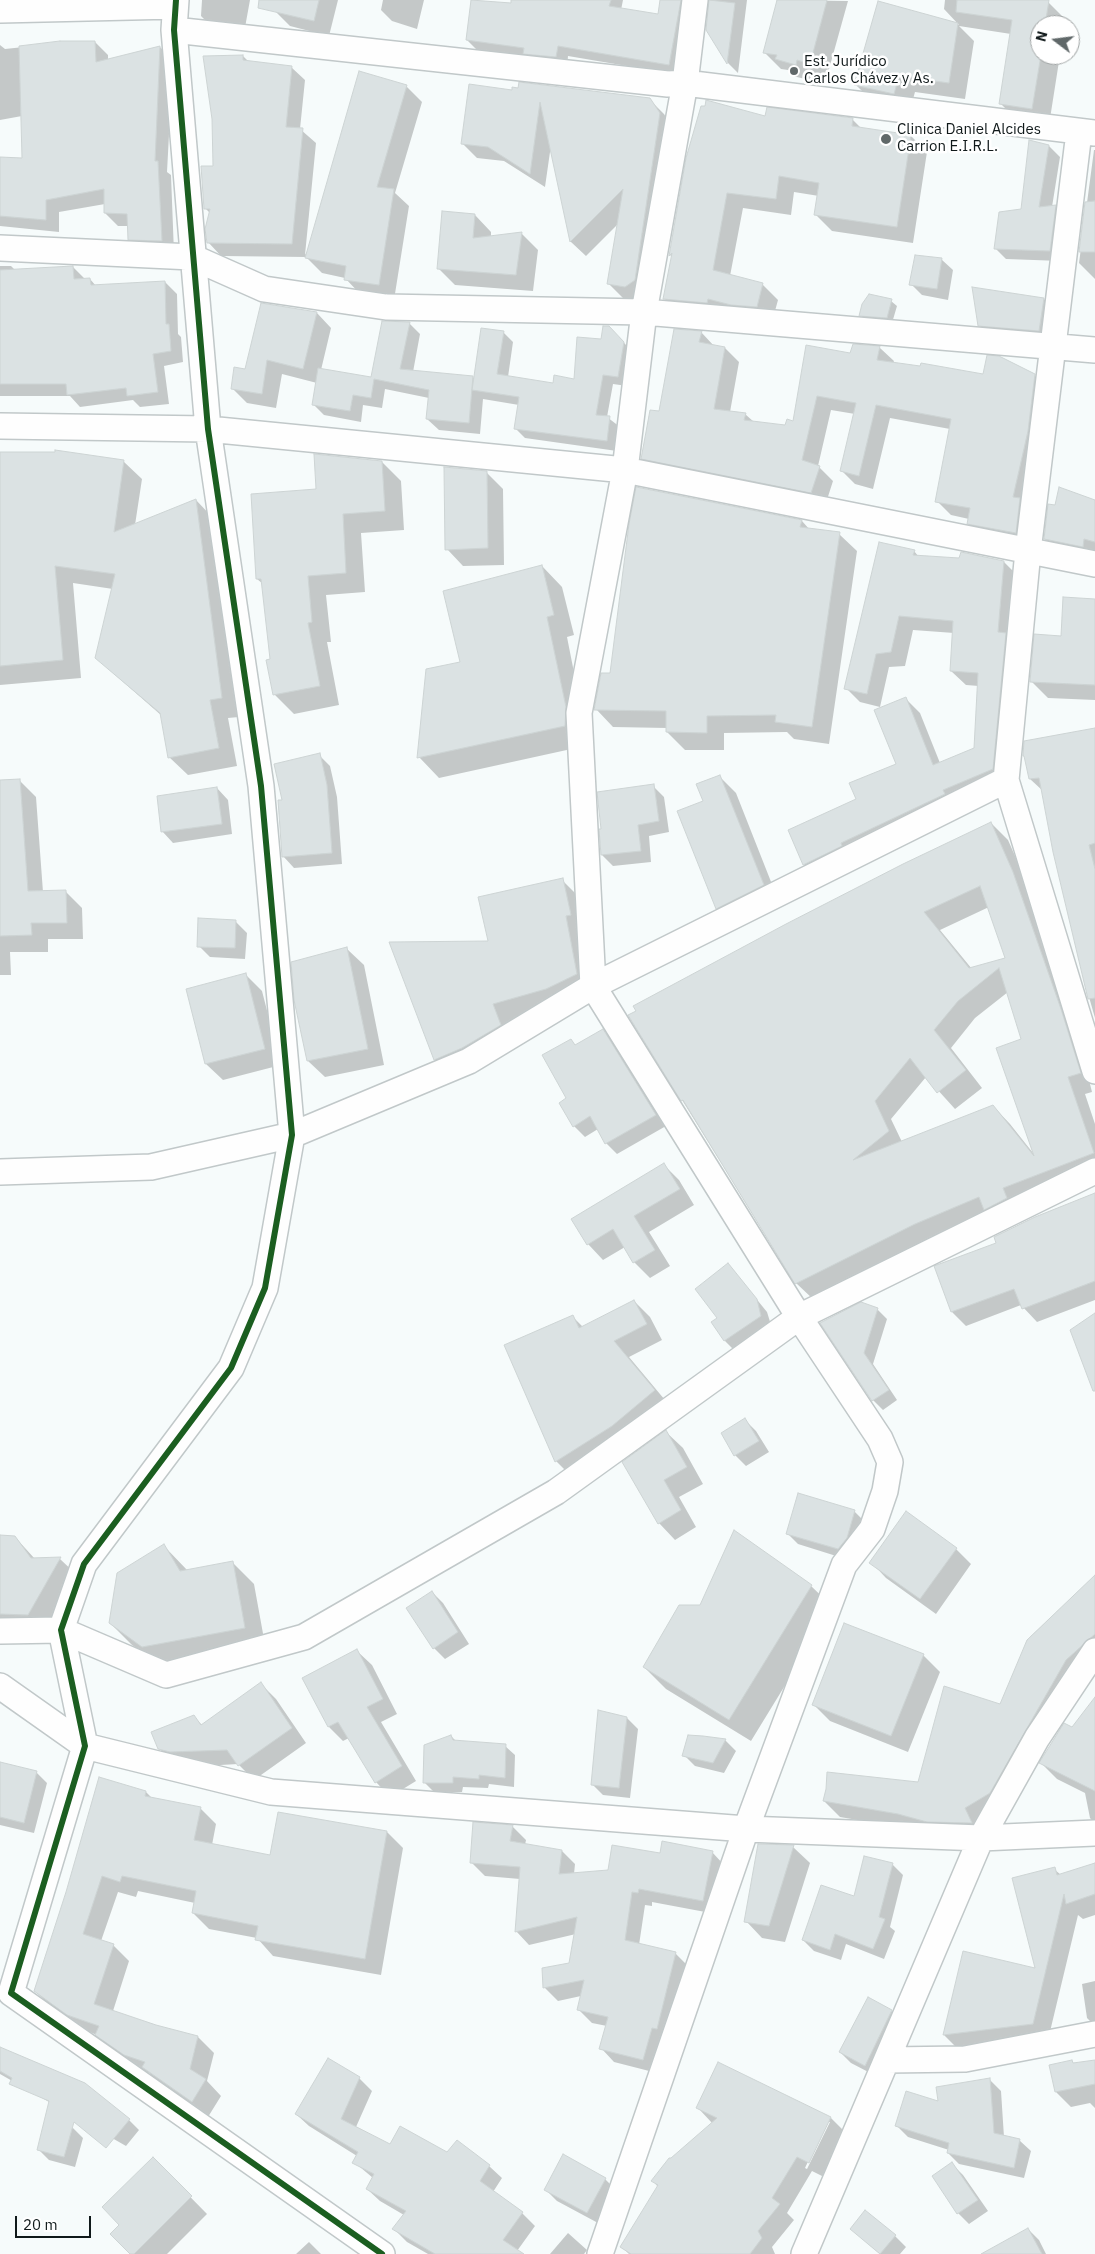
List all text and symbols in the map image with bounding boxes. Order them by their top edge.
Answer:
north arrow [1030,15,1080,65]
text: N [1031,29,1051,44]
place label: Est. Jurídico Carlos Chávez y As. [804,53,934,88]
marker: Est. Jurídico Carlos Chávez y As. [788,65,800,77]
place label: Clinica Daniel Alcides Carrion E.I.R.L. [897,121,1041,156]
marker: Clinica Daniel Alcides Carrion E.I.R.L. [879,132,893,146]
scale bar [18,2206,94,2238]
text: 20 m [23,2215,58,2234]

